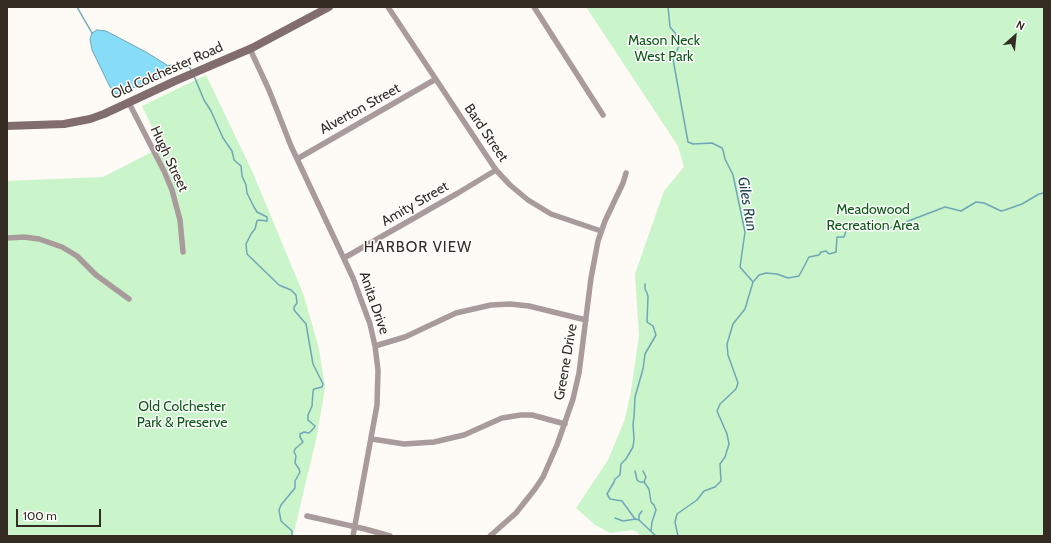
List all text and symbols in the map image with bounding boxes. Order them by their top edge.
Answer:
north arrow [995,16,1035,56]
text: N [1014,17,1027,33]
park label: Mason Neck West Park [628,33,700,66]
street label: Old Colchester Road [108,39,226,103]
street label: Alverton Street [317,80,403,138]
street label: Bard Street [461,101,511,165]
street label: Hugh Street [146,123,192,195]
water label: Giles Run [733,175,761,233]
street label: Amity Street [378,178,452,230]
park label: Meadowood Recreation Area [827,202,919,234]
district label: HARBOR VIEW [364,239,472,257]
street label: Anita Drive [355,269,393,337]
street label: Greene Drive [551,322,581,402]
park label: Old Colchester Park & Preserve [137,399,227,432]
scale bar [18,501,103,527]
text: 100 m [23,508,57,523]

